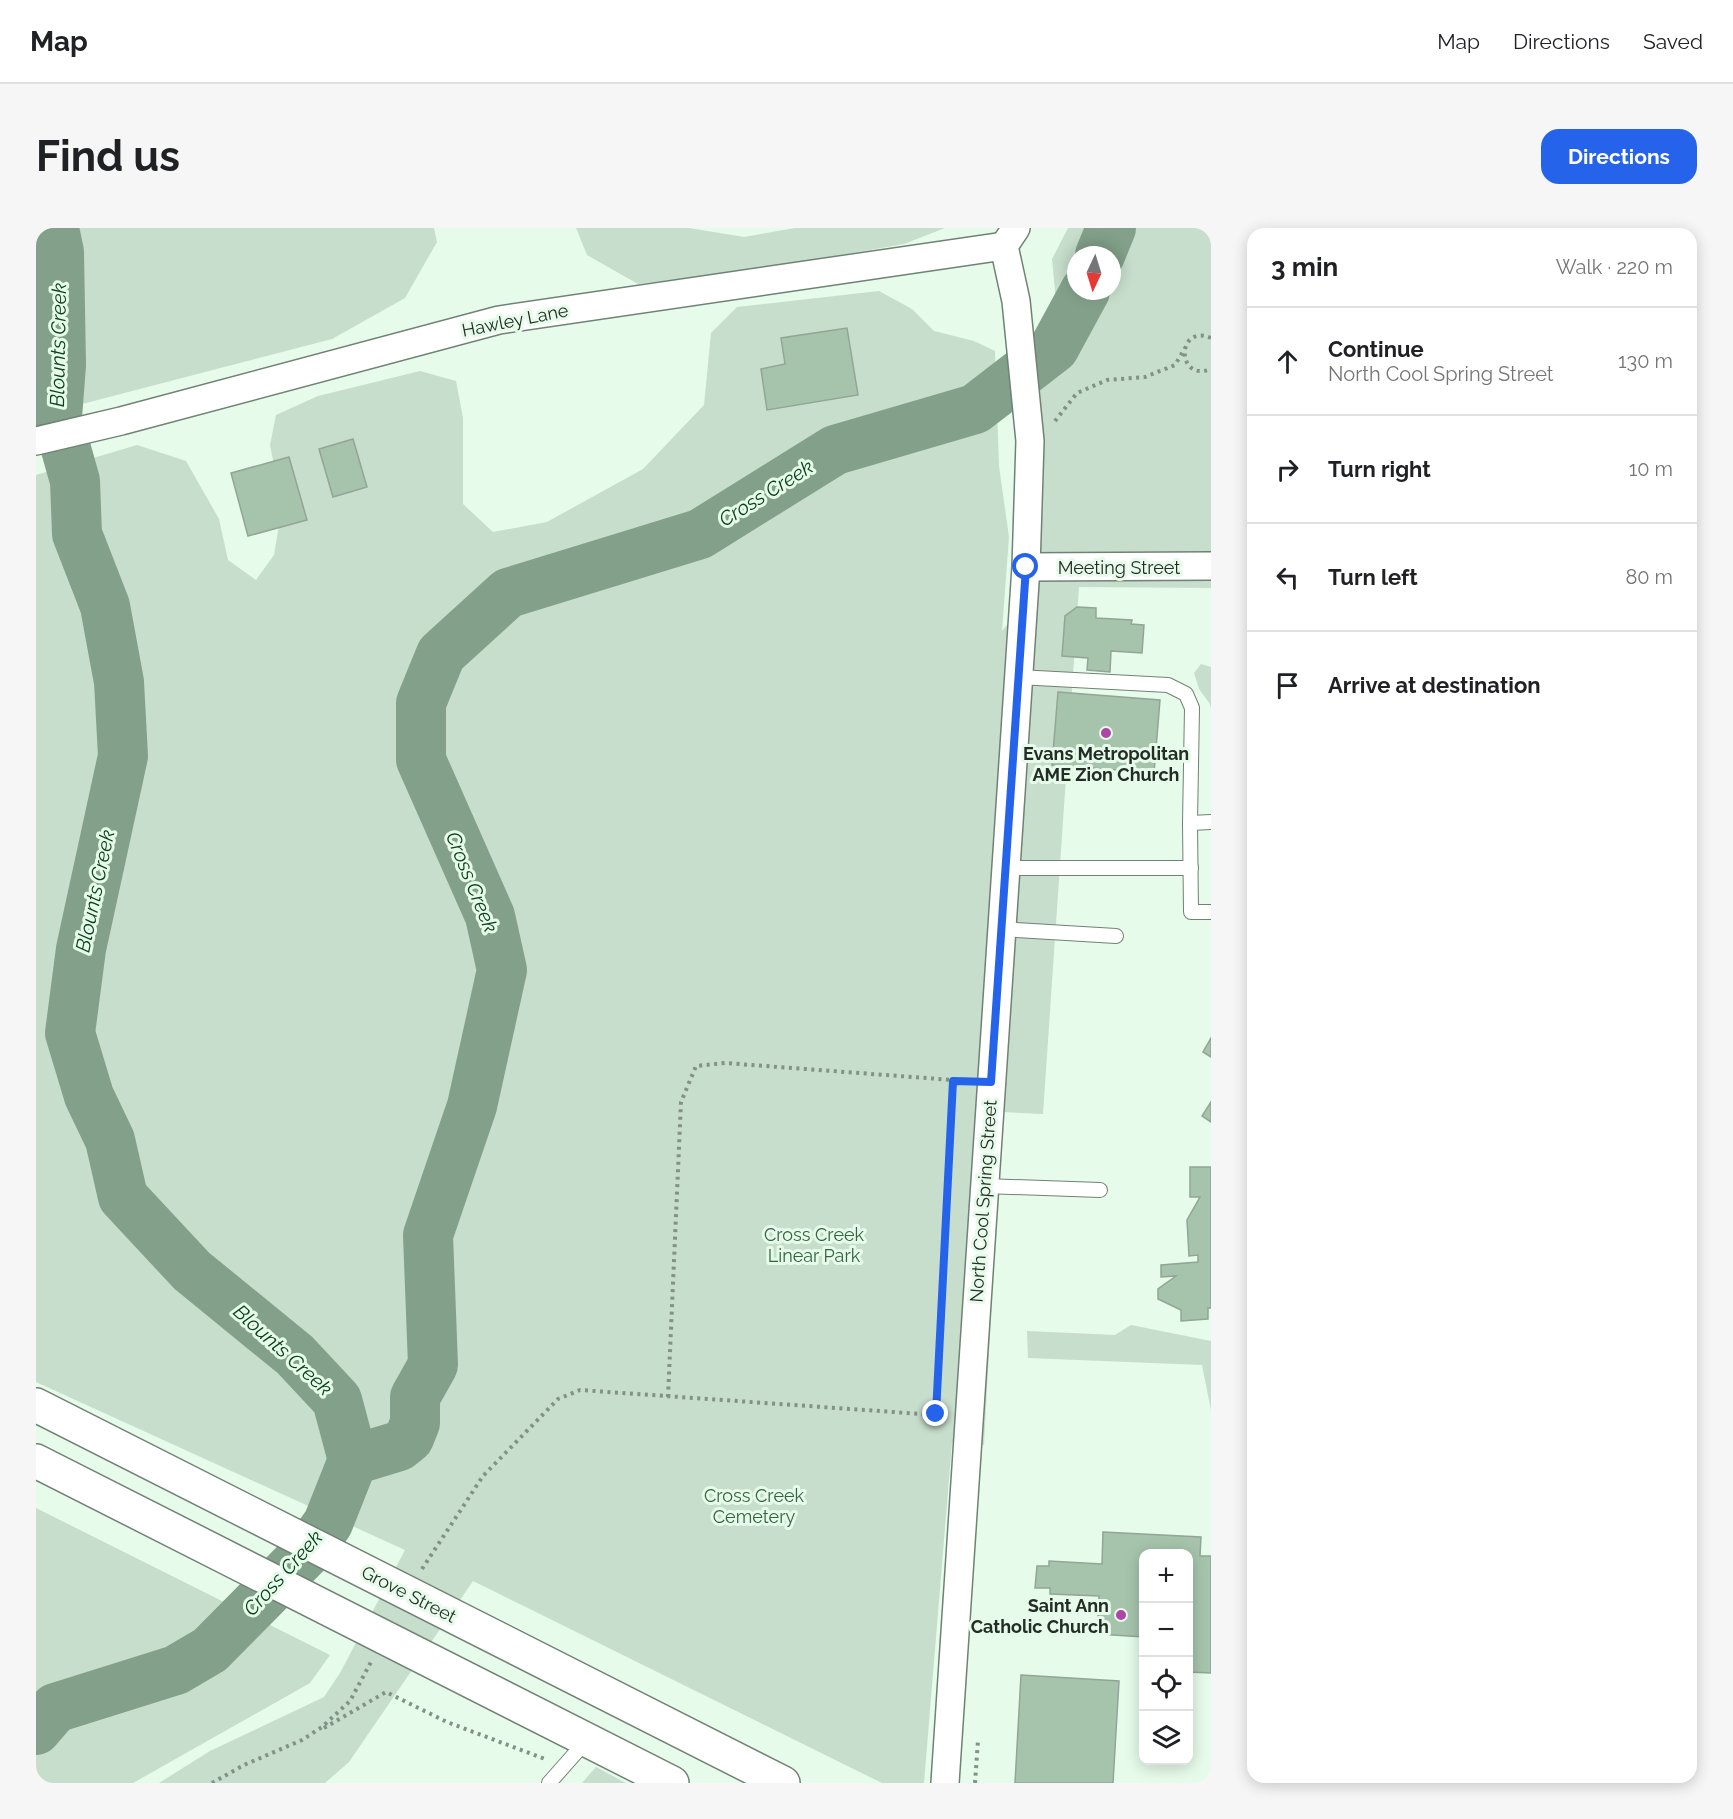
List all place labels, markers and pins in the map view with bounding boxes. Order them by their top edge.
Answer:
marker: Evans Metropolitan AME Zion Church [1099,726,1113,740]
place label: Evans Metropolitan AME Zion Church [1023,743,1189,785]
place label: Saint Ann Catholic Church [971,1595,1109,1637]
marker: Saint Ann Catholic Church [1114,1608,1128,1622]

